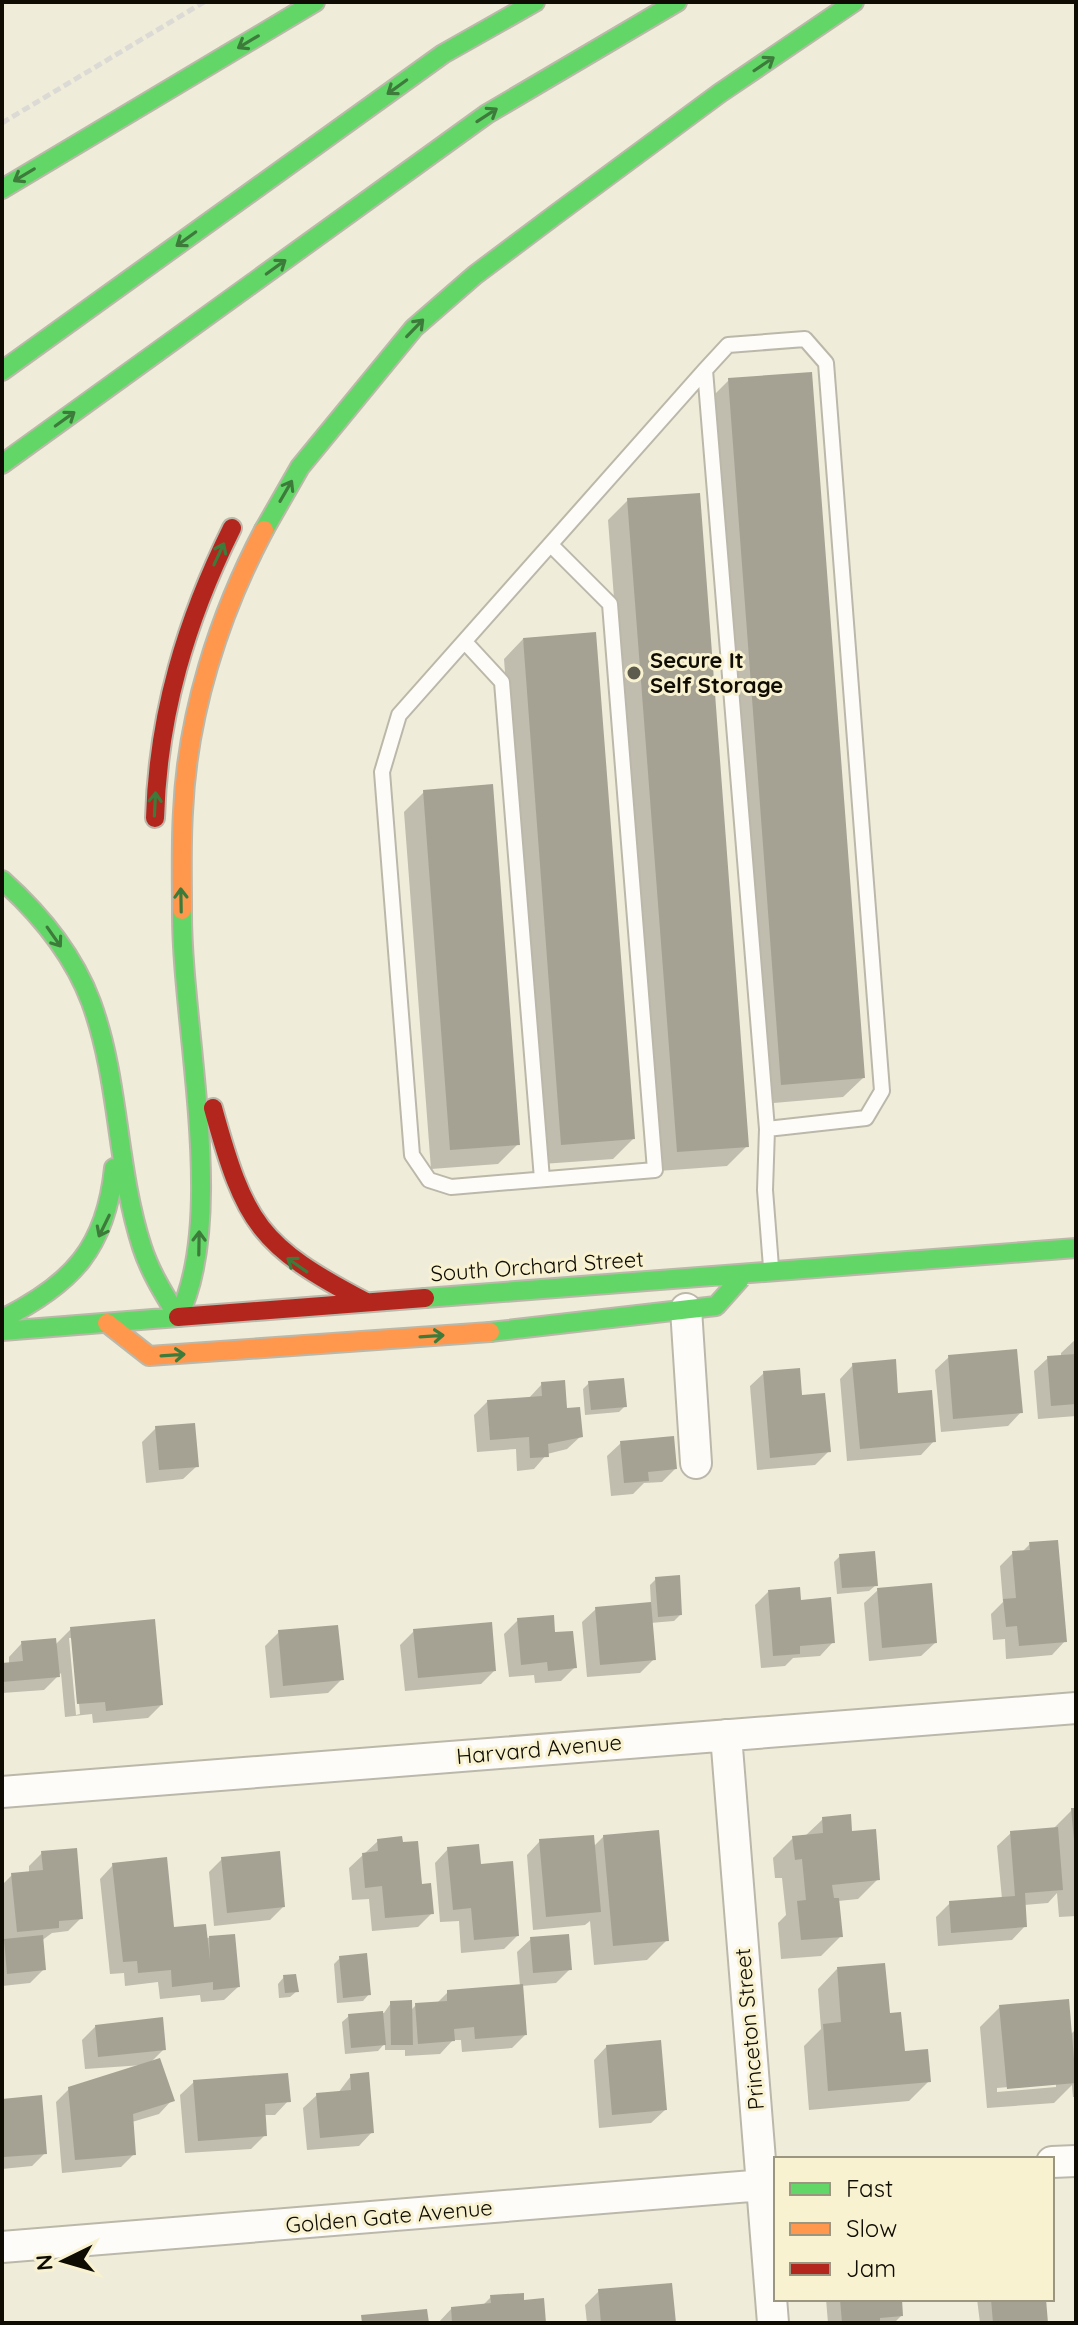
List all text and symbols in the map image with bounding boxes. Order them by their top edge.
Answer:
one-way arrow [237,34,260,50]
one-way arrow [752,56,774,72]
one-way arrow [387,79,409,95]
one-way arrow [476,107,498,123]
one-way arrow [13,168,36,184]
one-way arrow [176,230,197,247]
one-way arrow [265,259,286,276]
one-way arrow [406,318,425,338]
one-way arrow [54,411,76,427]
one-way arrow [278,480,294,503]
one-way arrow [212,542,227,566]
place label: Secure It Self Storage [650,646,783,699]
marker: Secure It Self Storage [625,664,643,682]
one-way arrow [148,791,163,818]
one-way arrow [173,887,189,914]
one-way arrow [46,926,63,947]
one-way arrow [96,1213,111,1237]
one-way arrow [191,1230,206,1257]
street label: South Orchard Street [429,1245,645,1287]
one-way arrow [287,1257,309,1273]
one-way arrow [419,1328,445,1343]
one-way arrow [159,1347,186,1362]
street label: Harvard Avenue [455,1728,623,1770]
street label: Princeton Street [728,1947,770,2111]
legend [774,2157,1054,2301]
text: Fast [846,2173,893,2203]
street label: Golden Gate Avenue [284,2193,494,2239]
text: Slow [846,2213,897,2243]
north arrow [24,2221,104,2301]
text: N [29,2253,59,2272]
text: Jam [846,2253,896,2283]

